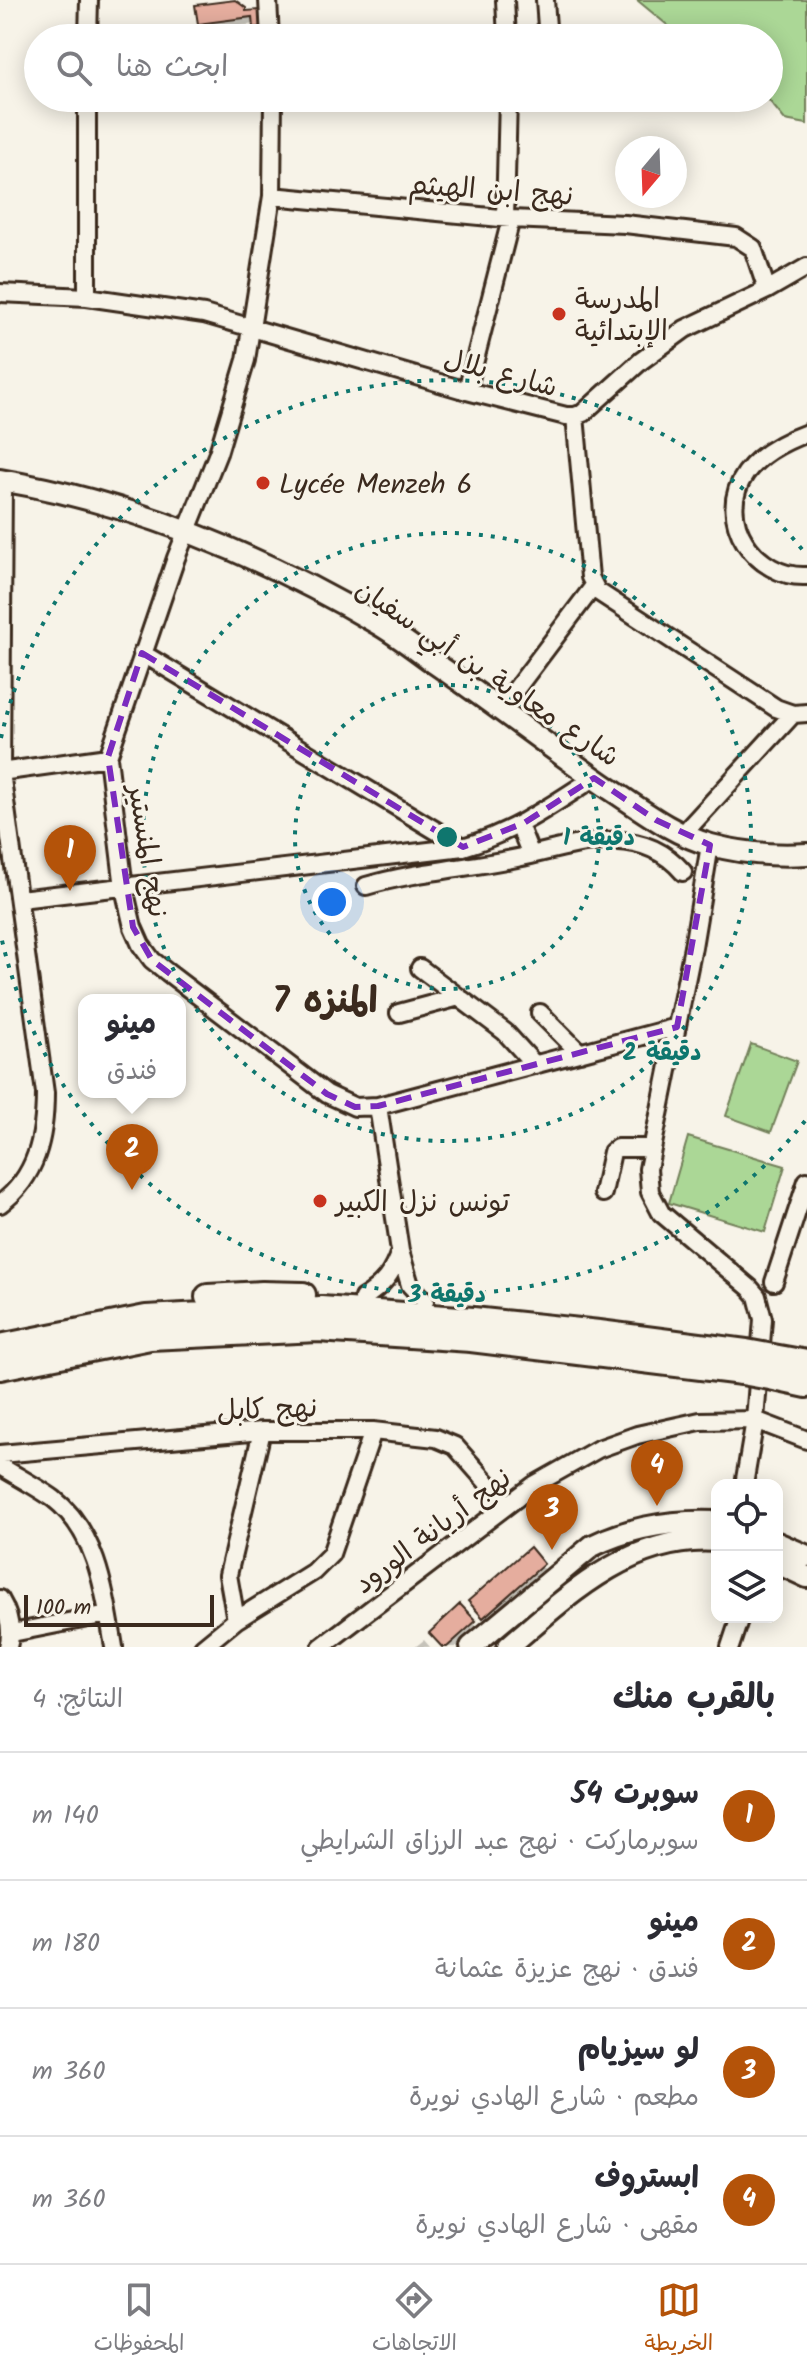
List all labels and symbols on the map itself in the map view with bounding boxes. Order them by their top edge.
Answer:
north arrow [615,136,687,208]
street label: نهج ابن الهيثم [407,163,575,220]
place label: المدرسة الإبتدائية [575,278,668,355]
marker: المدرسة الإبتدائية [550,305,568,323]
street label: شارع بلال [438,338,562,411]
place label: Lycée Menzeh 6 [279,463,472,508]
marker: Lycée Menzeh 6 [254,474,272,492]
street label: شارع معاوية بن أبي سفيان [345,568,628,780]
street label: نهج المنستير [114,780,179,921]
text: 1 دقيقة [563,819,635,858]
centre of rings [433,823,461,851]
pin: 1 [44,825,96,891]
your location [312,882,352,922]
district label: المنزه 7 [272,974,378,1031]
text: 2 دقيقة [623,1034,701,1073]
pin: 2 [106,1124,158,1190]
place label: تونس نزل الكبير [334,1181,511,1226]
marker: تونس نزل الكبير [311,1192,329,1210]
text: 3 دقيقة [407,1276,486,1315]
street label: نهج كابل [216,1386,318,1435]
pin: 4 [631,1440,683,1506]
street label: نهج أريانة الورود [345,1457,522,1607]
pin: 3 [526,1484,578,1550]
scale bar [24,1591,214,1627]

